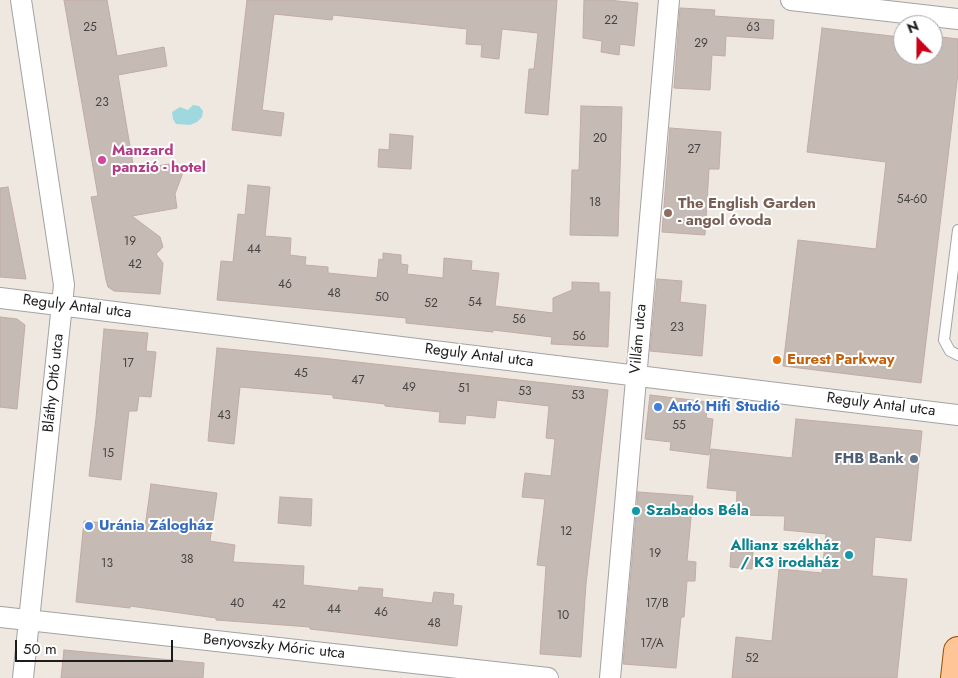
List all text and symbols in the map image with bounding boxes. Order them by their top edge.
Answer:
house number: 22 [604,14,618,28]
north arrow [893,15,943,65]
text: N [904,16,922,38]
house number: 25 [83,21,97,35]
house number: 63 [746,21,760,35]
house number: 29 [694,37,708,51]
house number: 23 [95,96,109,110]
house number: 20 [593,132,607,146]
place label: Manzard panzió - hotel [112,142,206,177]
house number: 27 [687,143,701,157]
marker: Manzard panzió - hotel [96,154,108,166]
house number: 54-60 [897,193,927,207]
place label: The English Garden - angol óvoda [678,195,816,230]
house number: 18 [589,196,601,210]
marker: The English Garden - angol óvoda [662,207,674,219]
house number: 19 [124,235,136,249]
house number: 44 [247,243,261,257]
house number: 42 [128,258,142,272]
house number: 46 [278,278,292,292]
house number: 48 [327,287,341,301]
street label: Reguly Antal utca [22,291,132,323]
house number: 50 [375,291,389,305]
house number: 54 [468,296,482,310]
house number: 52 [424,297,438,311]
street label: Villám utca [627,303,651,375]
house number: 56 [512,313,526,327]
house number: 23 [670,321,684,335]
house number: 56 [572,330,586,344]
street label: Bláthy Ottó utca [40,333,68,433]
street label: Reguly Antal utca [424,340,534,372]
place label: Eurest Parkway [787,351,895,369]
marker: Eurest Parkway [771,354,783,366]
house number: 17 [122,357,134,371]
house number: 45 [294,367,308,381]
house number: 47 [351,374,365,388]
house number: 49 [402,381,416,395]
house number: 51 [458,382,470,396]
house number: 53 [518,385,532,399]
house number: 53 [571,389,585,403]
street label: Reguly Antal utca [826,389,936,421]
place label: Autó Hifi Studió [668,398,780,416]
marker: Autó Hifi Studió [652,401,664,413]
house number: 43 [217,409,231,423]
house number: 55 [672,419,686,433]
house number: 15 [102,447,114,461]
place label: FHB Bank [834,450,904,468]
marker: FHB Bank [908,453,920,465]
place label: Szabados Béla [646,502,749,520]
marker: Szabados Béla [630,505,642,517]
place label: Uránia Zálogház [99,517,213,535]
marker: Uránia Zálogház [83,520,95,532]
house number: 12 [560,525,572,539]
place label: Allianz székház / K3 irodaház [730,537,839,572]
house number: 19 [649,547,661,561]
marker: Allianz székház / K3 irodaház [843,549,855,561]
house number: 38 [180,553,194,567]
house number: 13 [101,557,113,571]
house number: 40 [230,597,244,611]
house number: 17/B [645,597,669,611]
house number: 42 [272,598,286,612]
house number: 44 [327,603,341,617]
house number: 46 [374,606,388,620]
house number: 10 [557,609,569,623]
house number: 48 [427,617,441,631]
scale bar [18,630,175,662]
street label: Benyovszky Móric utca [202,631,346,663]
house number: 17/A [640,637,664,651]
text: 50 m [23,638,57,660]
house number: 52 [745,652,759,666]

